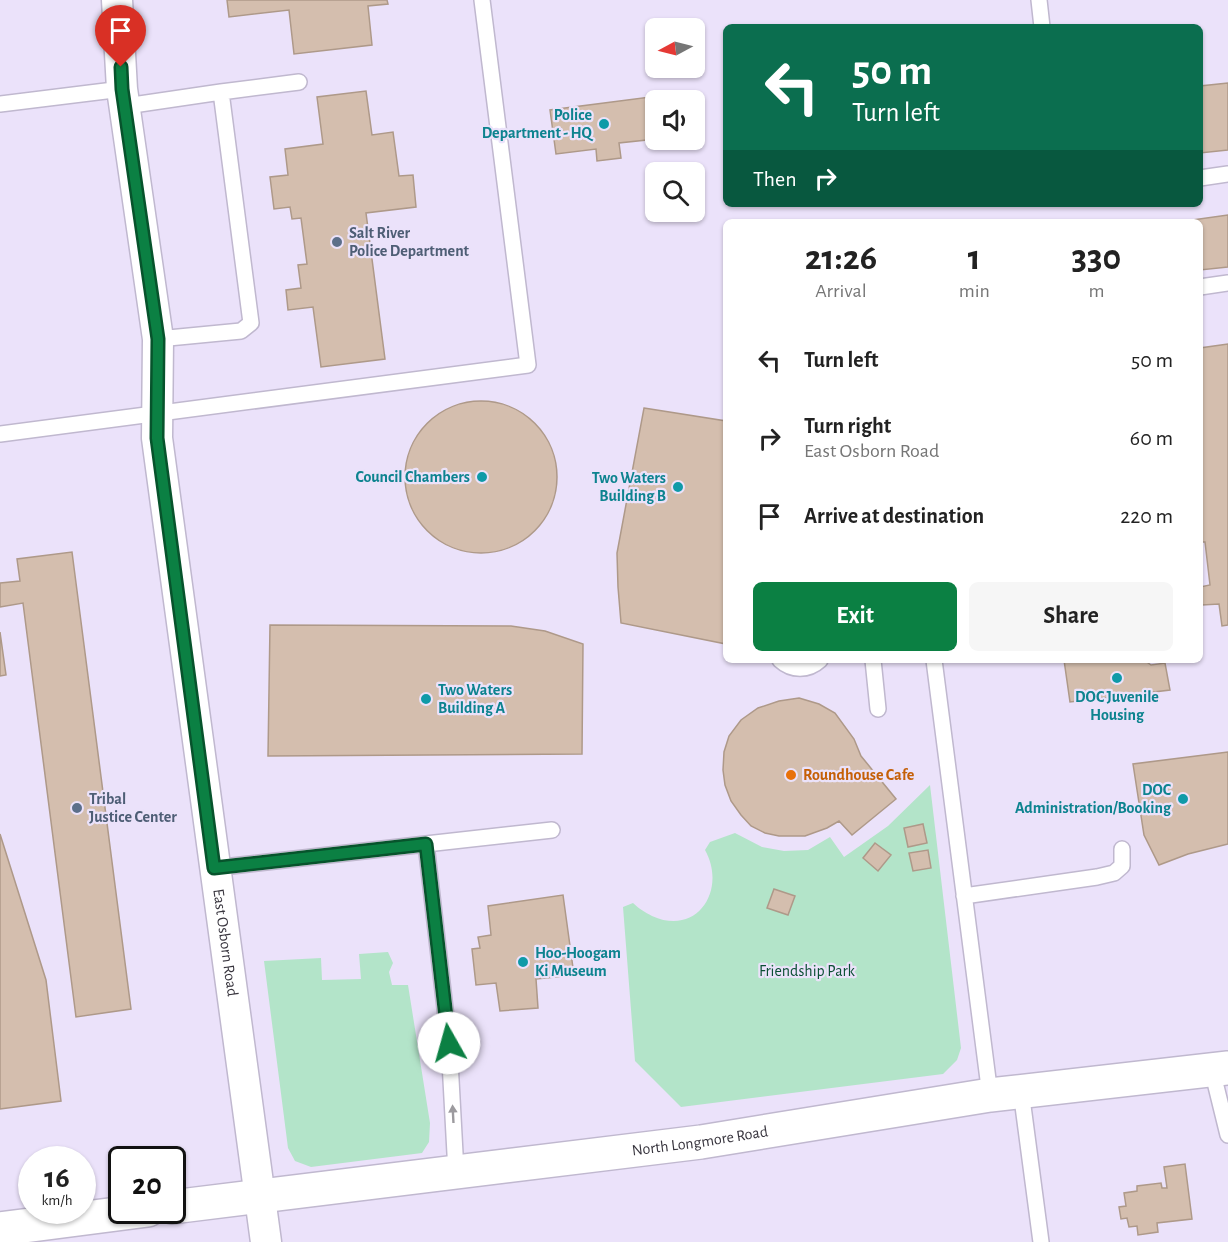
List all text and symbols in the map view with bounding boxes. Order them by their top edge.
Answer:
pin [95,5,146,67]
icon: arrive [104,14,137,47]
north arrow [645,18,705,78]
map controls [645,18,705,222]
icon: left [753,48,831,126]
text: 50 m [852,50,932,92]
button: sound [645,90,705,150]
text: Turn left [852,99,940,126]
place label: Police Department - HQ [482,107,594,142]
marker: Police Department - HQ [597,117,611,131]
button: search [645,162,705,222]
icon: right [809,162,842,195]
text: Then [753,168,797,190]
place label: Salt River Police Department [349,225,470,259]
marker: Salt River Police Department [330,235,344,249]
text: 21:26 [805,240,877,276]
text: 1 [968,240,981,276]
text: 330 [1072,240,1121,276]
text: Arrival [815,281,867,301]
text: min [959,281,990,301]
text: m [1088,281,1104,301]
icon: left [753,344,786,377]
text: Turn left [804,349,878,371]
text: 50 m [1131,349,1173,371]
text: Turn right [804,415,891,437]
icon: right [753,422,786,455]
text: 60 m [1130,427,1173,449]
text: East Osborn Road [804,441,939,461]
place label: Council Chambers [355,469,470,485]
marker: Council Chambers [475,470,489,484]
place label: Two Waters Building B [592,470,666,504]
marker: Two Waters Building B [671,480,685,494]
icon: arrive [753,500,786,533]
text: Arrive at destination [804,505,984,527]
text: 220 m [1120,505,1173,527]
button: Exit [753,582,957,651]
button: Share [969,582,1173,651]
marker: DOC Juvenile Housing [1110,671,1124,685]
place label: Two Waters Building A [438,682,512,716]
place label: DOC Juvenile Housing [1075,689,1159,723]
marker: Two Waters Building A [419,692,433,706]
place label: Roundhouse Cafe [803,767,915,783]
marker: Roundhouse Cafe [784,768,798,782]
place label: DOC Administration/Booking [1015,782,1172,816]
place label: Tribal Justice Center [89,791,177,825]
marker: DOC Administration/Booking [1176,792,1190,806]
marker: Tribal Justice Center [70,801,84,815]
street label: East Osborn Road [210,888,241,997]
place label: Hoo-Hoogam Ki Museum [535,945,621,979]
marker: Hoo-Hoogam Ki Museum [516,955,530,969]
park label: Friendship Park [759,963,856,979]
position arrow [417,1011,481,1075]
one-way arrow [448,1104,458,1123]
street label: North Longmore Road [631,1123,769,1158]
speed limit sign: 20 [108,1146,186,1224]
text: 16 [44,1163,70,1193]
text: km/h [42,1193,72,1208]

